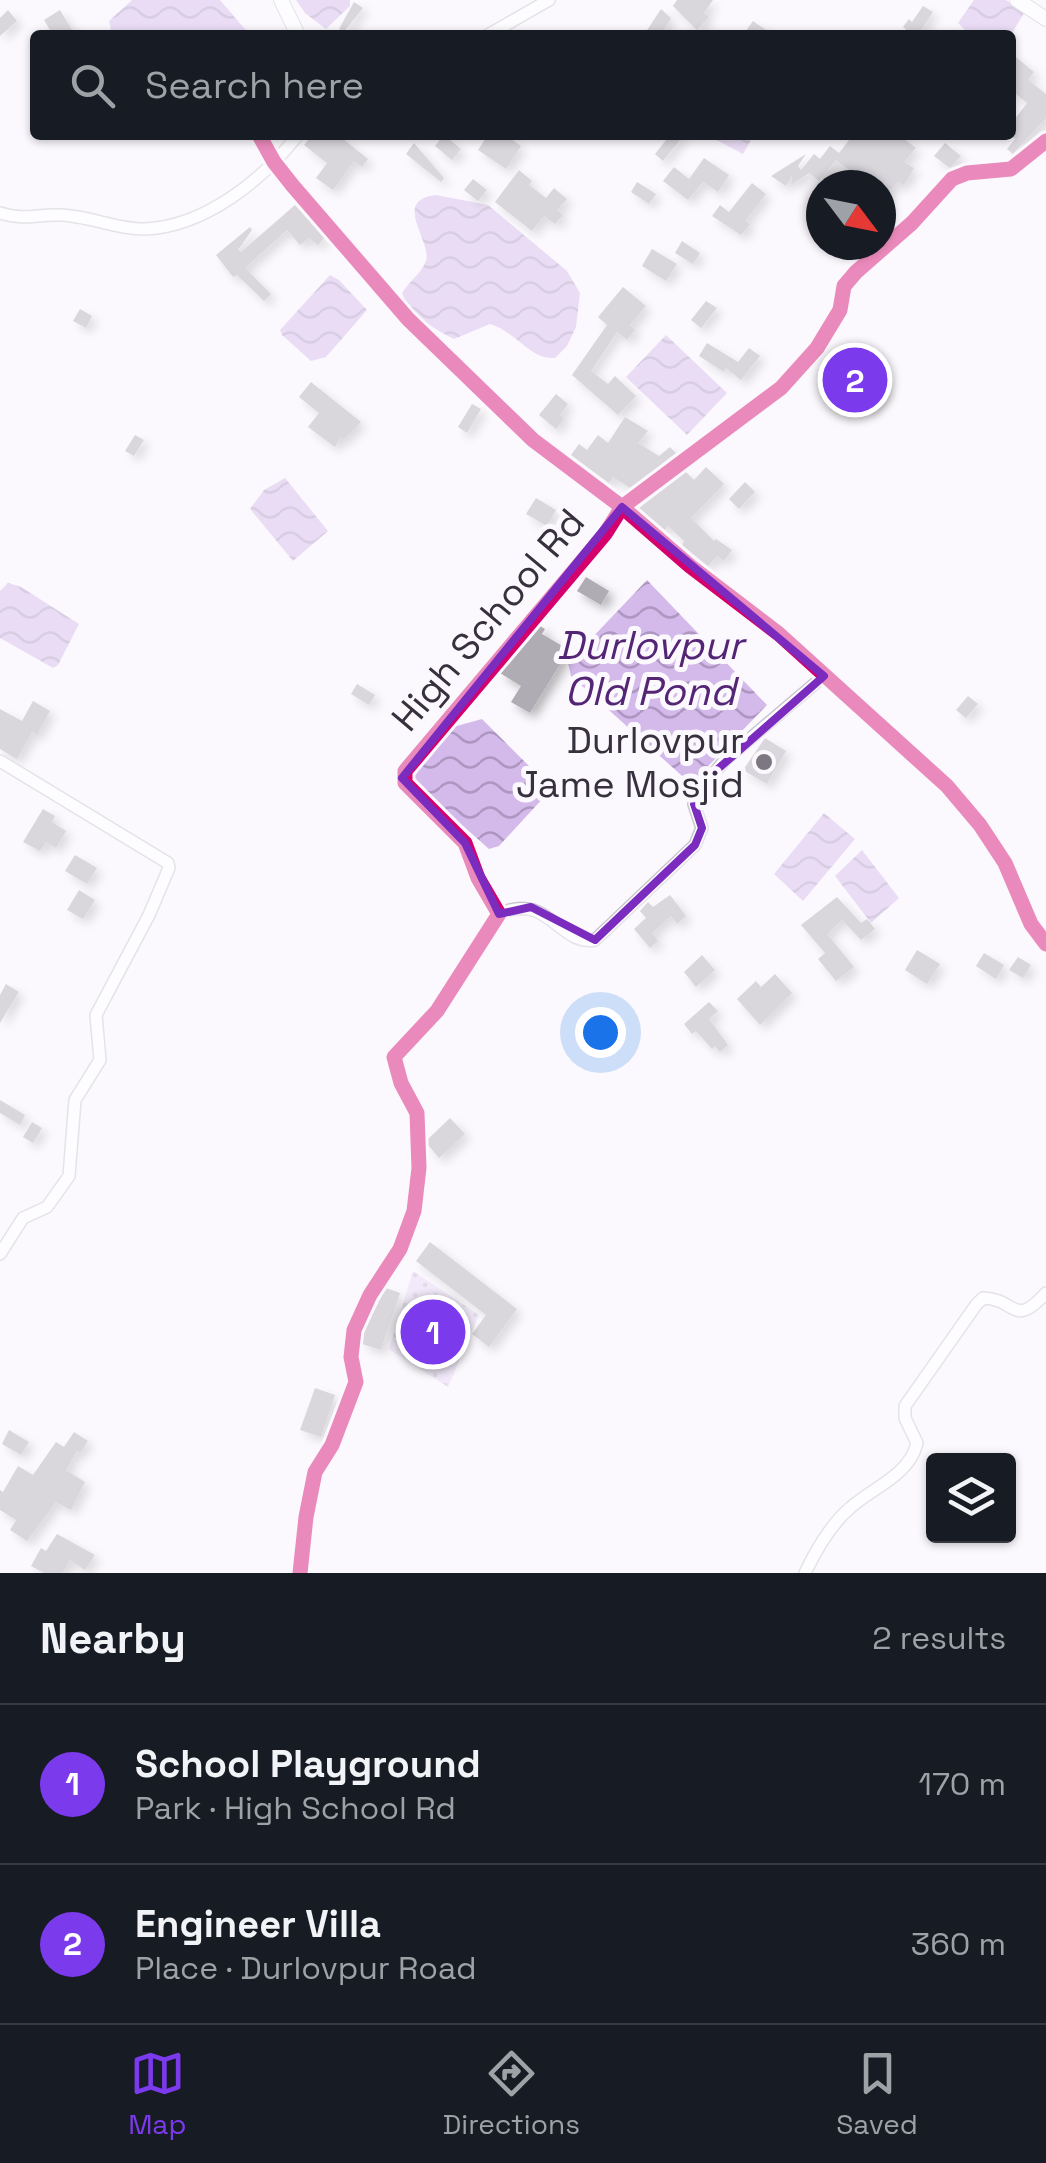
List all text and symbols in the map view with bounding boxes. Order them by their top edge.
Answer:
search box [30,30,1016,140]
icon: search [65,58,120,113]
text: Search here [145,61,364,109]
north arrow [806,170,896,260]
pin: 2 [822,342,888,418]
street label: High School Rd [381,499,595,741]
water label: Durlovpur Old Pond [557,620,747,717]
place label: Durlovpur Jame Mosjid [516,716,744,808]
marker: Durlovpur Jame Mosjid [753,751,775,773]
your location [575,1007,626,1058]
pin: 1 [400,1294,466,1370]
map controls [926,1453,1016,1543]
button: layers [926,1453,1016,1543]
text: Nearby [40,1612,186,1665]
text: 2 results [872,1618,1006,1658]
text: School Playground [135,1740,481,1788]
text: 1 [65,1764,80,1804]
text: 170 m [919,1764,1006,1804]
text: Park · High School Rd [135,1788,456,1828]
text: Engineer Villa [135,1900,381,1948]
text: 2 [63,1924,82,1964]
text: 360 m [911,1924,1006,1964]
text: Place · Durlovpur Road [135,1948,477,1988]
tab: Map [128,2046,186,2142]
tab: Directions [443,2046,580,2142]
tab: Saved [836,2046,918,2142]

